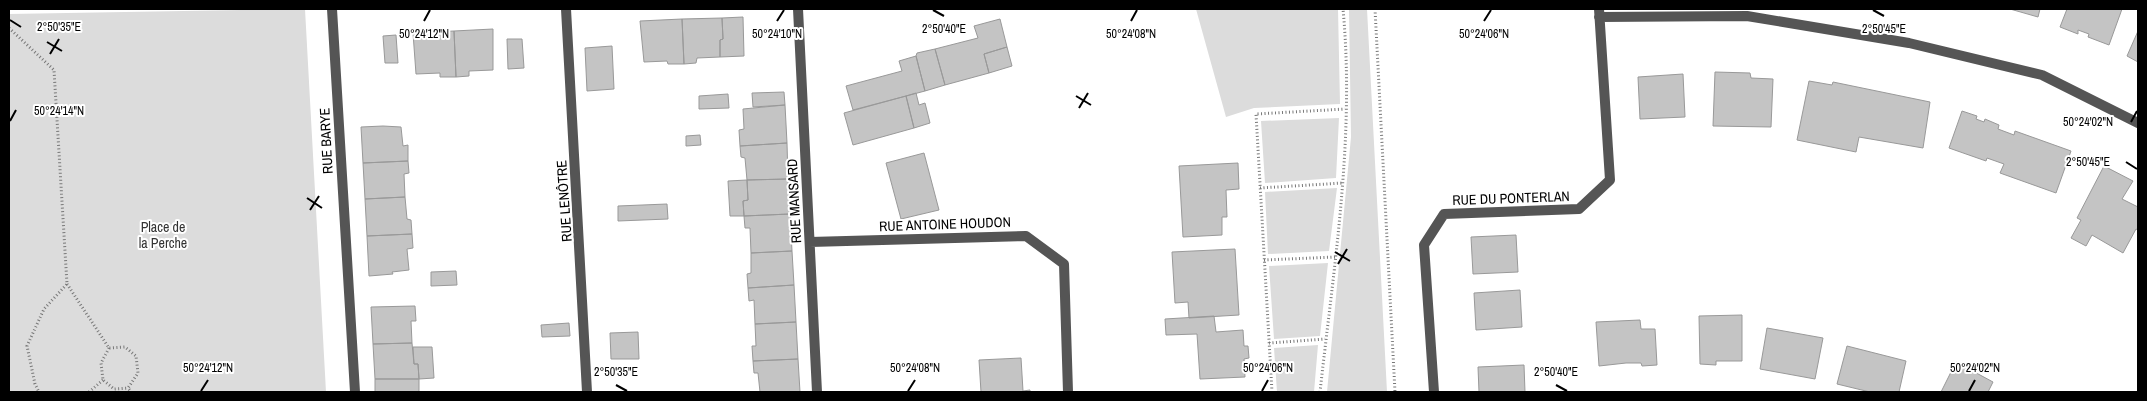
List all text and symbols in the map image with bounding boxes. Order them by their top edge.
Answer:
text: 2°50'35"E [37,19,81,35]
text: 2°50'40"E [922,21,966,37]
text: 2°50'45"E [1862,21,1906,37]
text: 50°24'12"N [399,26,449,42]
text: 50°24'10"N [752,26,802,42]
text: 50°24'08"N [1106,26,1156,42]
text: 50°24'06"N [1459,26,1509,42]
text: 50°24'14"N [34,103,84,119]
street label: RUE BARYE [315,107,337,175]
text: 50°24'02"N [2063,114,2113,130]
text: 2°50'45"E [2066,154,2110,170]
street label: RUE MANSARD [783,158,805,244]
street label: RUE LENÔTRE [552,160,576,242]
street label: RUE DU PONTERLAN [1452,187,1570,209]
street label: RUE ANTOINE HOUDON [879,213,1011,235]
park label: Place de la Perche [139,218,187,252]
text: 50°24'12"N [183,360,233,376]
text: 50°24'08"N [890,360,940,376]
text: 50°24'06"N [1243,360,1293,376]
text: 50°24'02"N [1950,360,2000,376]
text: 2°50'35"E [594,364,638,380]
text: 2°50'40"E [1534,364,1578,380]

